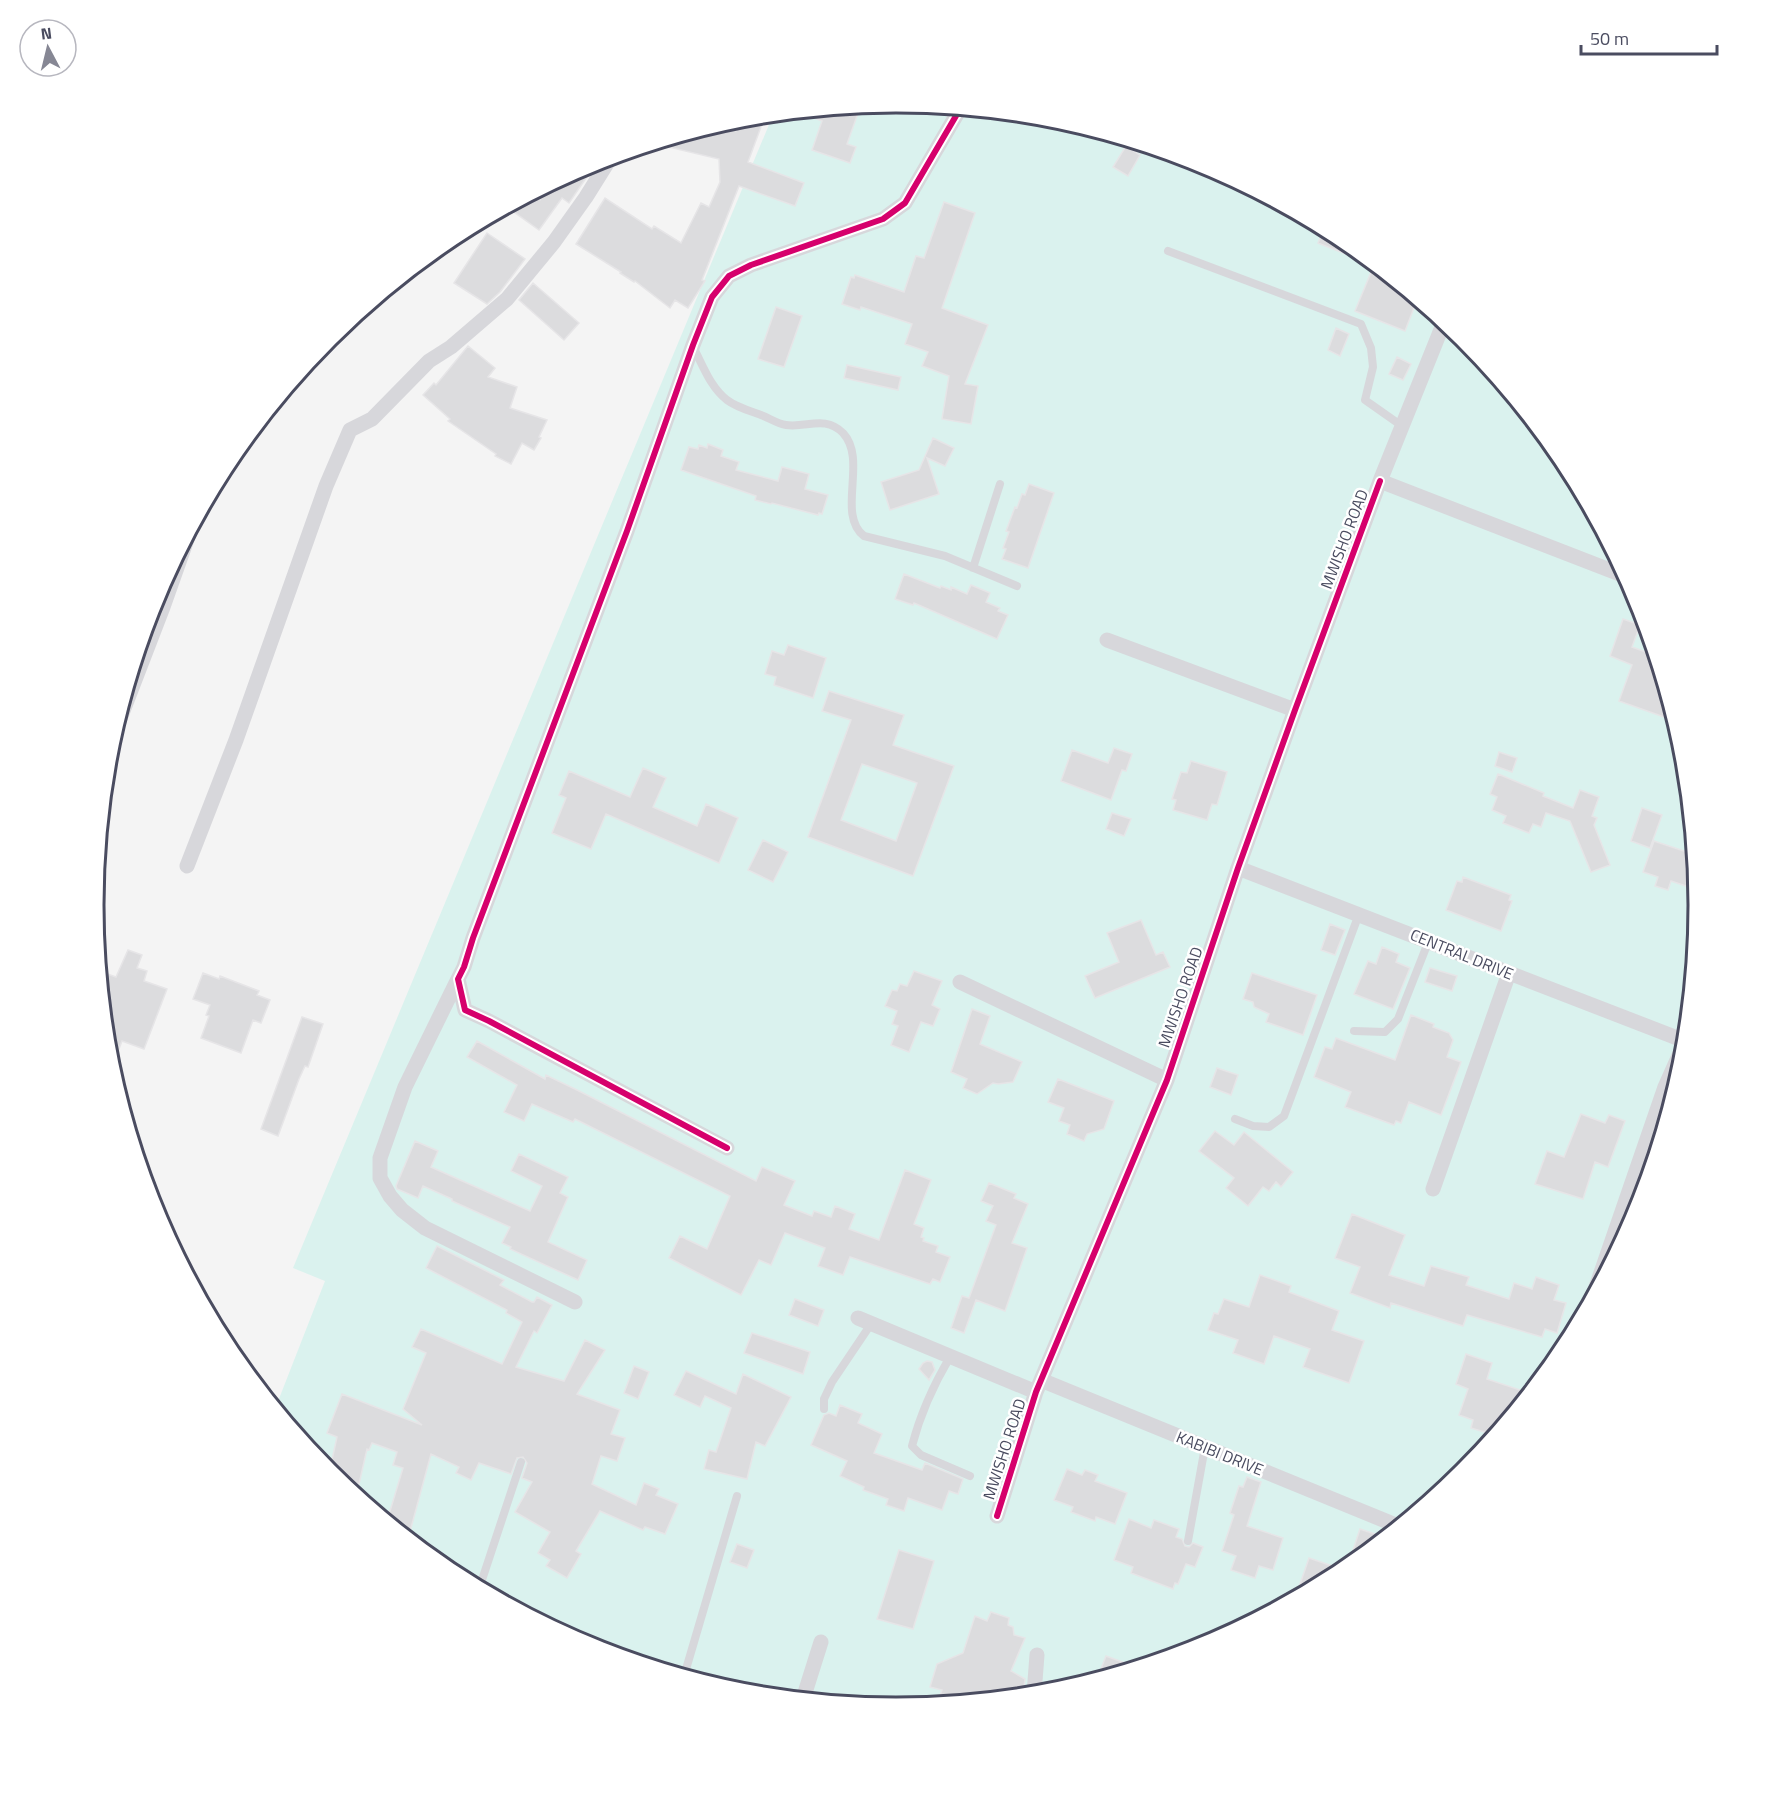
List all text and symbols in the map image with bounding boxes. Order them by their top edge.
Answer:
north arrow [18,18,78,78]
scale bar [1581,18,1718,56]
text: N [39,21,53,46]
text: 50 m [1590,25,1629,52]
street label: MWISHO ROAD [1314,486,1374,592]
street label: CENTRAL DRIVE [1407,922,1517,986]
street label: MWISHO ROAD [1152,943,1208,1051]
street label: MWISHO ROAD [976,1395,1032,1503]
street label: KABIBI DRIVE [1173,1425,1267,1481]

